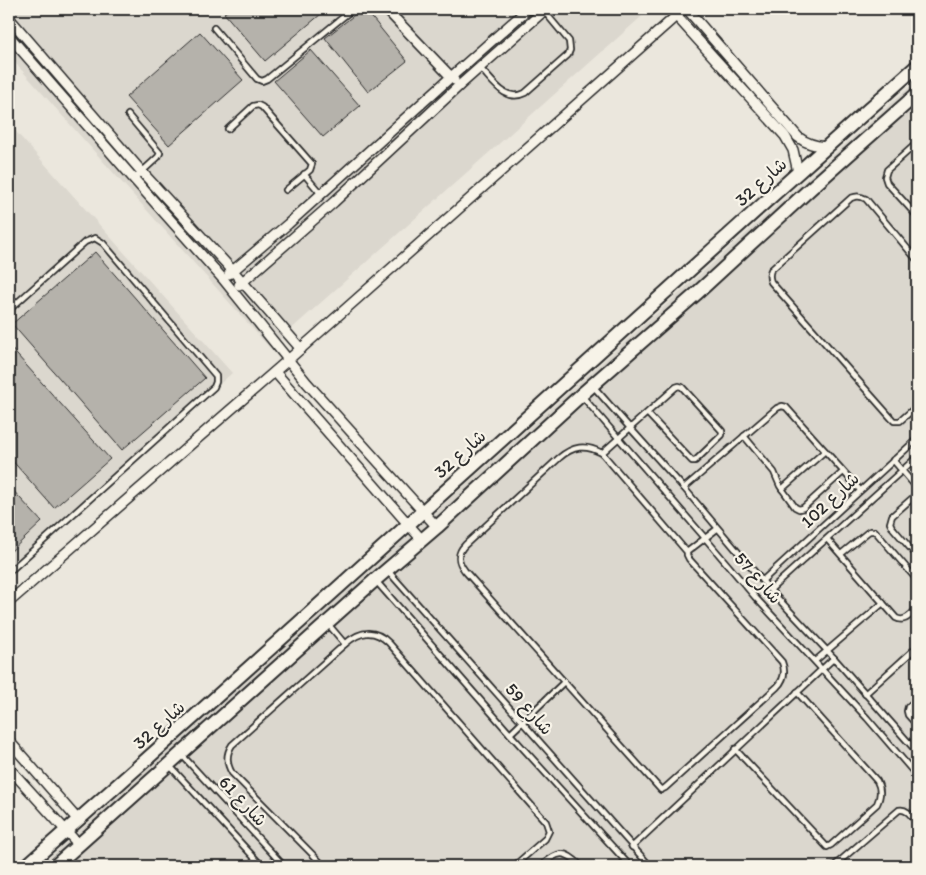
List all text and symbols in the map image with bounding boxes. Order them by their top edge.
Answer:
street label: شارع 32 [730,153,792,212]
street label: شارع 32 [429,425,491,484]
street label: شارع 102 [796,467,864,533]
street label: شارع 57 [729,548,786,609]
street label: شارع 59 [500,678,558,740]
street label: شارع 32 [128,696,190,755]
street label: شارع 61 [213,771,272,831]

